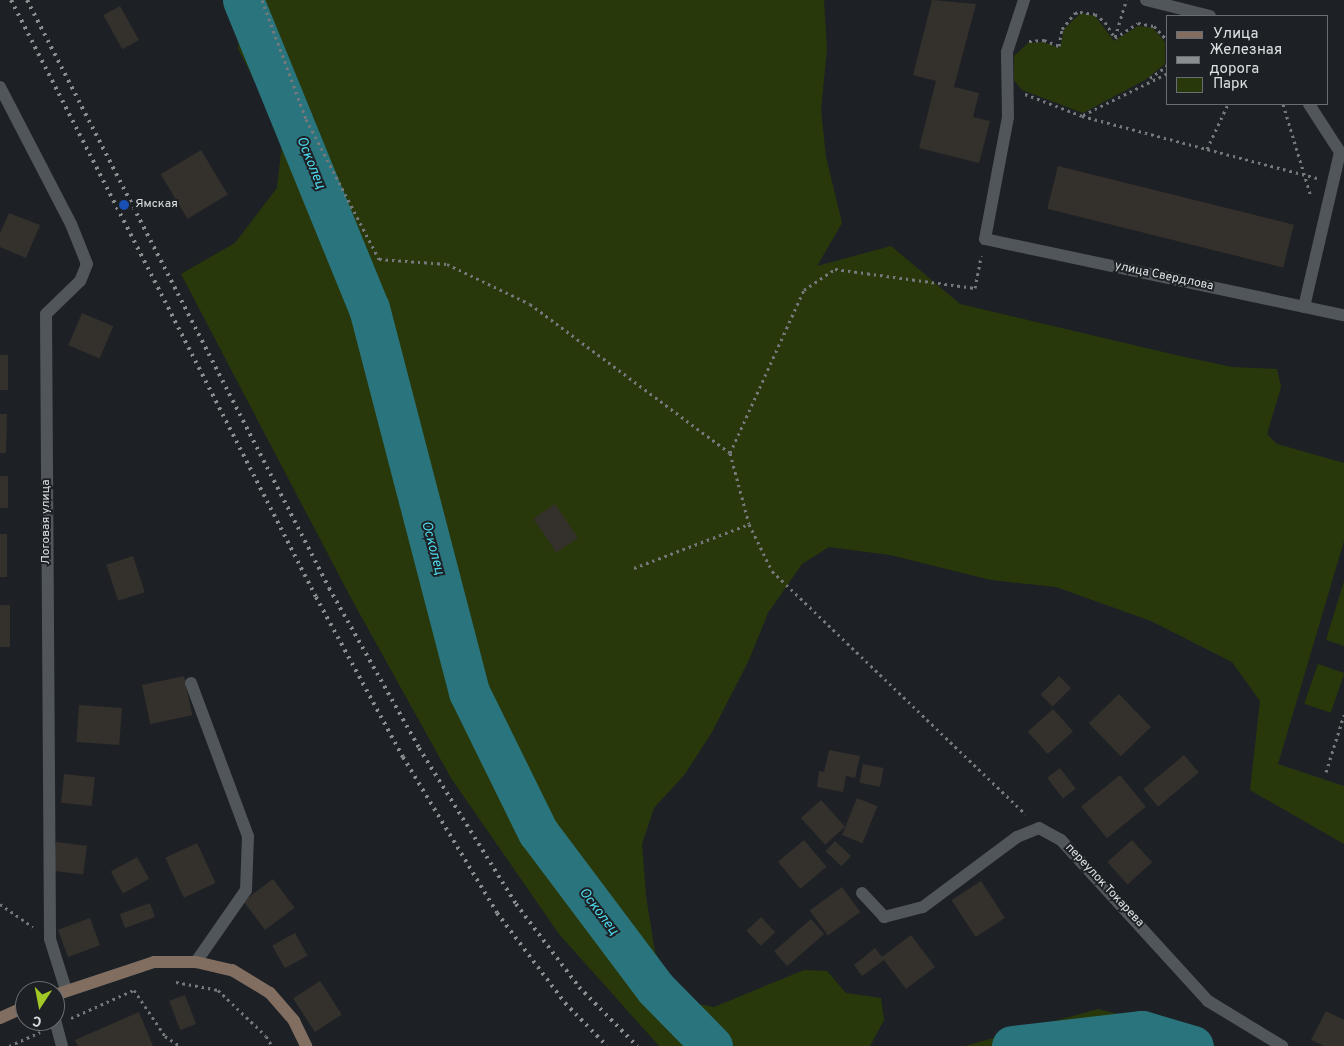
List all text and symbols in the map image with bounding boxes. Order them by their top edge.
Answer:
legend [1166,15,1329,105]
text: Улица [1213,25,1258,44]
text: Железная дорога [1210,41,1282,79]
text: Парк [1213,75,1248,94]
water label: Осколец [292,134,328,192]
marker: Ямская [117,198,131,212]
place label: Ямская [135,198,178,212]
street label: улица Свердлова [1113,259,1215,295]
street label: Логовая улица [40,479,54,565]
water label: Осколец [417,519,447,577]
street label: переулок Токарева [1061,841,1147,931]
water label: Осколец [575,885,621,939]
north arrow [15,981,65,1031]
text: С [31,1011,43,1029]

